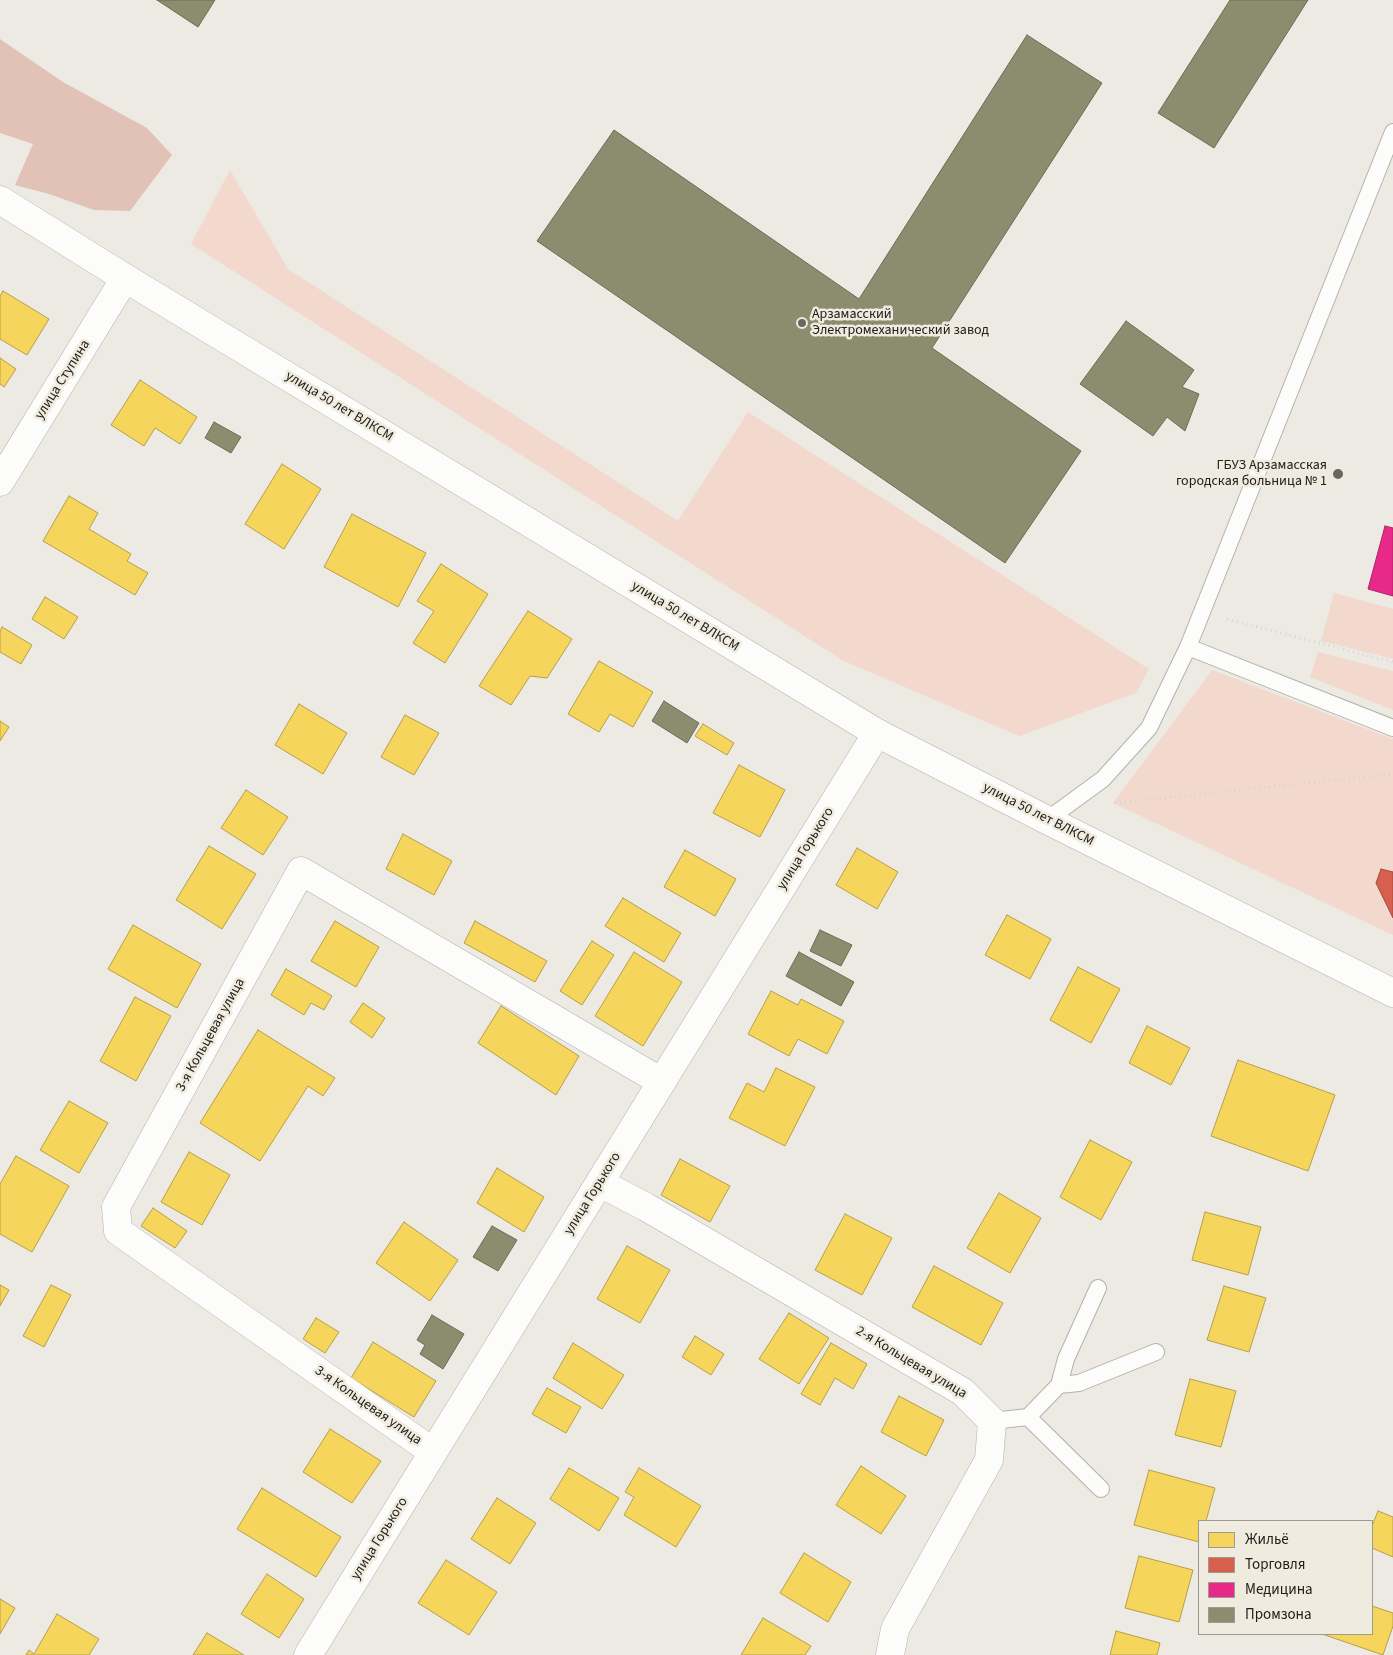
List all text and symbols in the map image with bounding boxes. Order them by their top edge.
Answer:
place label: Арзамасский Электромеханический завод [812,307,989,340]
marker: Арзамасский Электромеханический завод [796,317,808,329]
street label: улица Ступина [32,337,94,423]
street label: улица 50 лет ВЛКСМ [282,368,396,446]
place label: ГБУЗ Арзамасская городская больница № 1 [1176,458,1327,491]
marker: ГБУЗ Арзамасская городская больница № 1 [1331,467,1345,481]
street label: улица 50 лет ВЛКСМ [628,578,742,656]
street label: улица 50 лет ВЛКСМ [979,780,1097,850]
street label: улица Горького [774,805,838,893]
street label: 3-я Кольцевая улица [173,976,249,1094]
street label: улица Горького [561,1150,625,1238]
street label: 2-я Кольцевая улица [852,1323,970,1403]
street label: 3-я Кольцевая улица [311,1363,425,1449]
street label: улица Горького [348,1495,412,1583]
legend [1198,1520,1373,1635]
text: Жильё [1245,1529,1289,1550]
text: Торговля [1245,1554,1305,1575]
text: Медицина [1245,1579,1313,1600]
text: Промзона [1245,1604,1312,1625]

